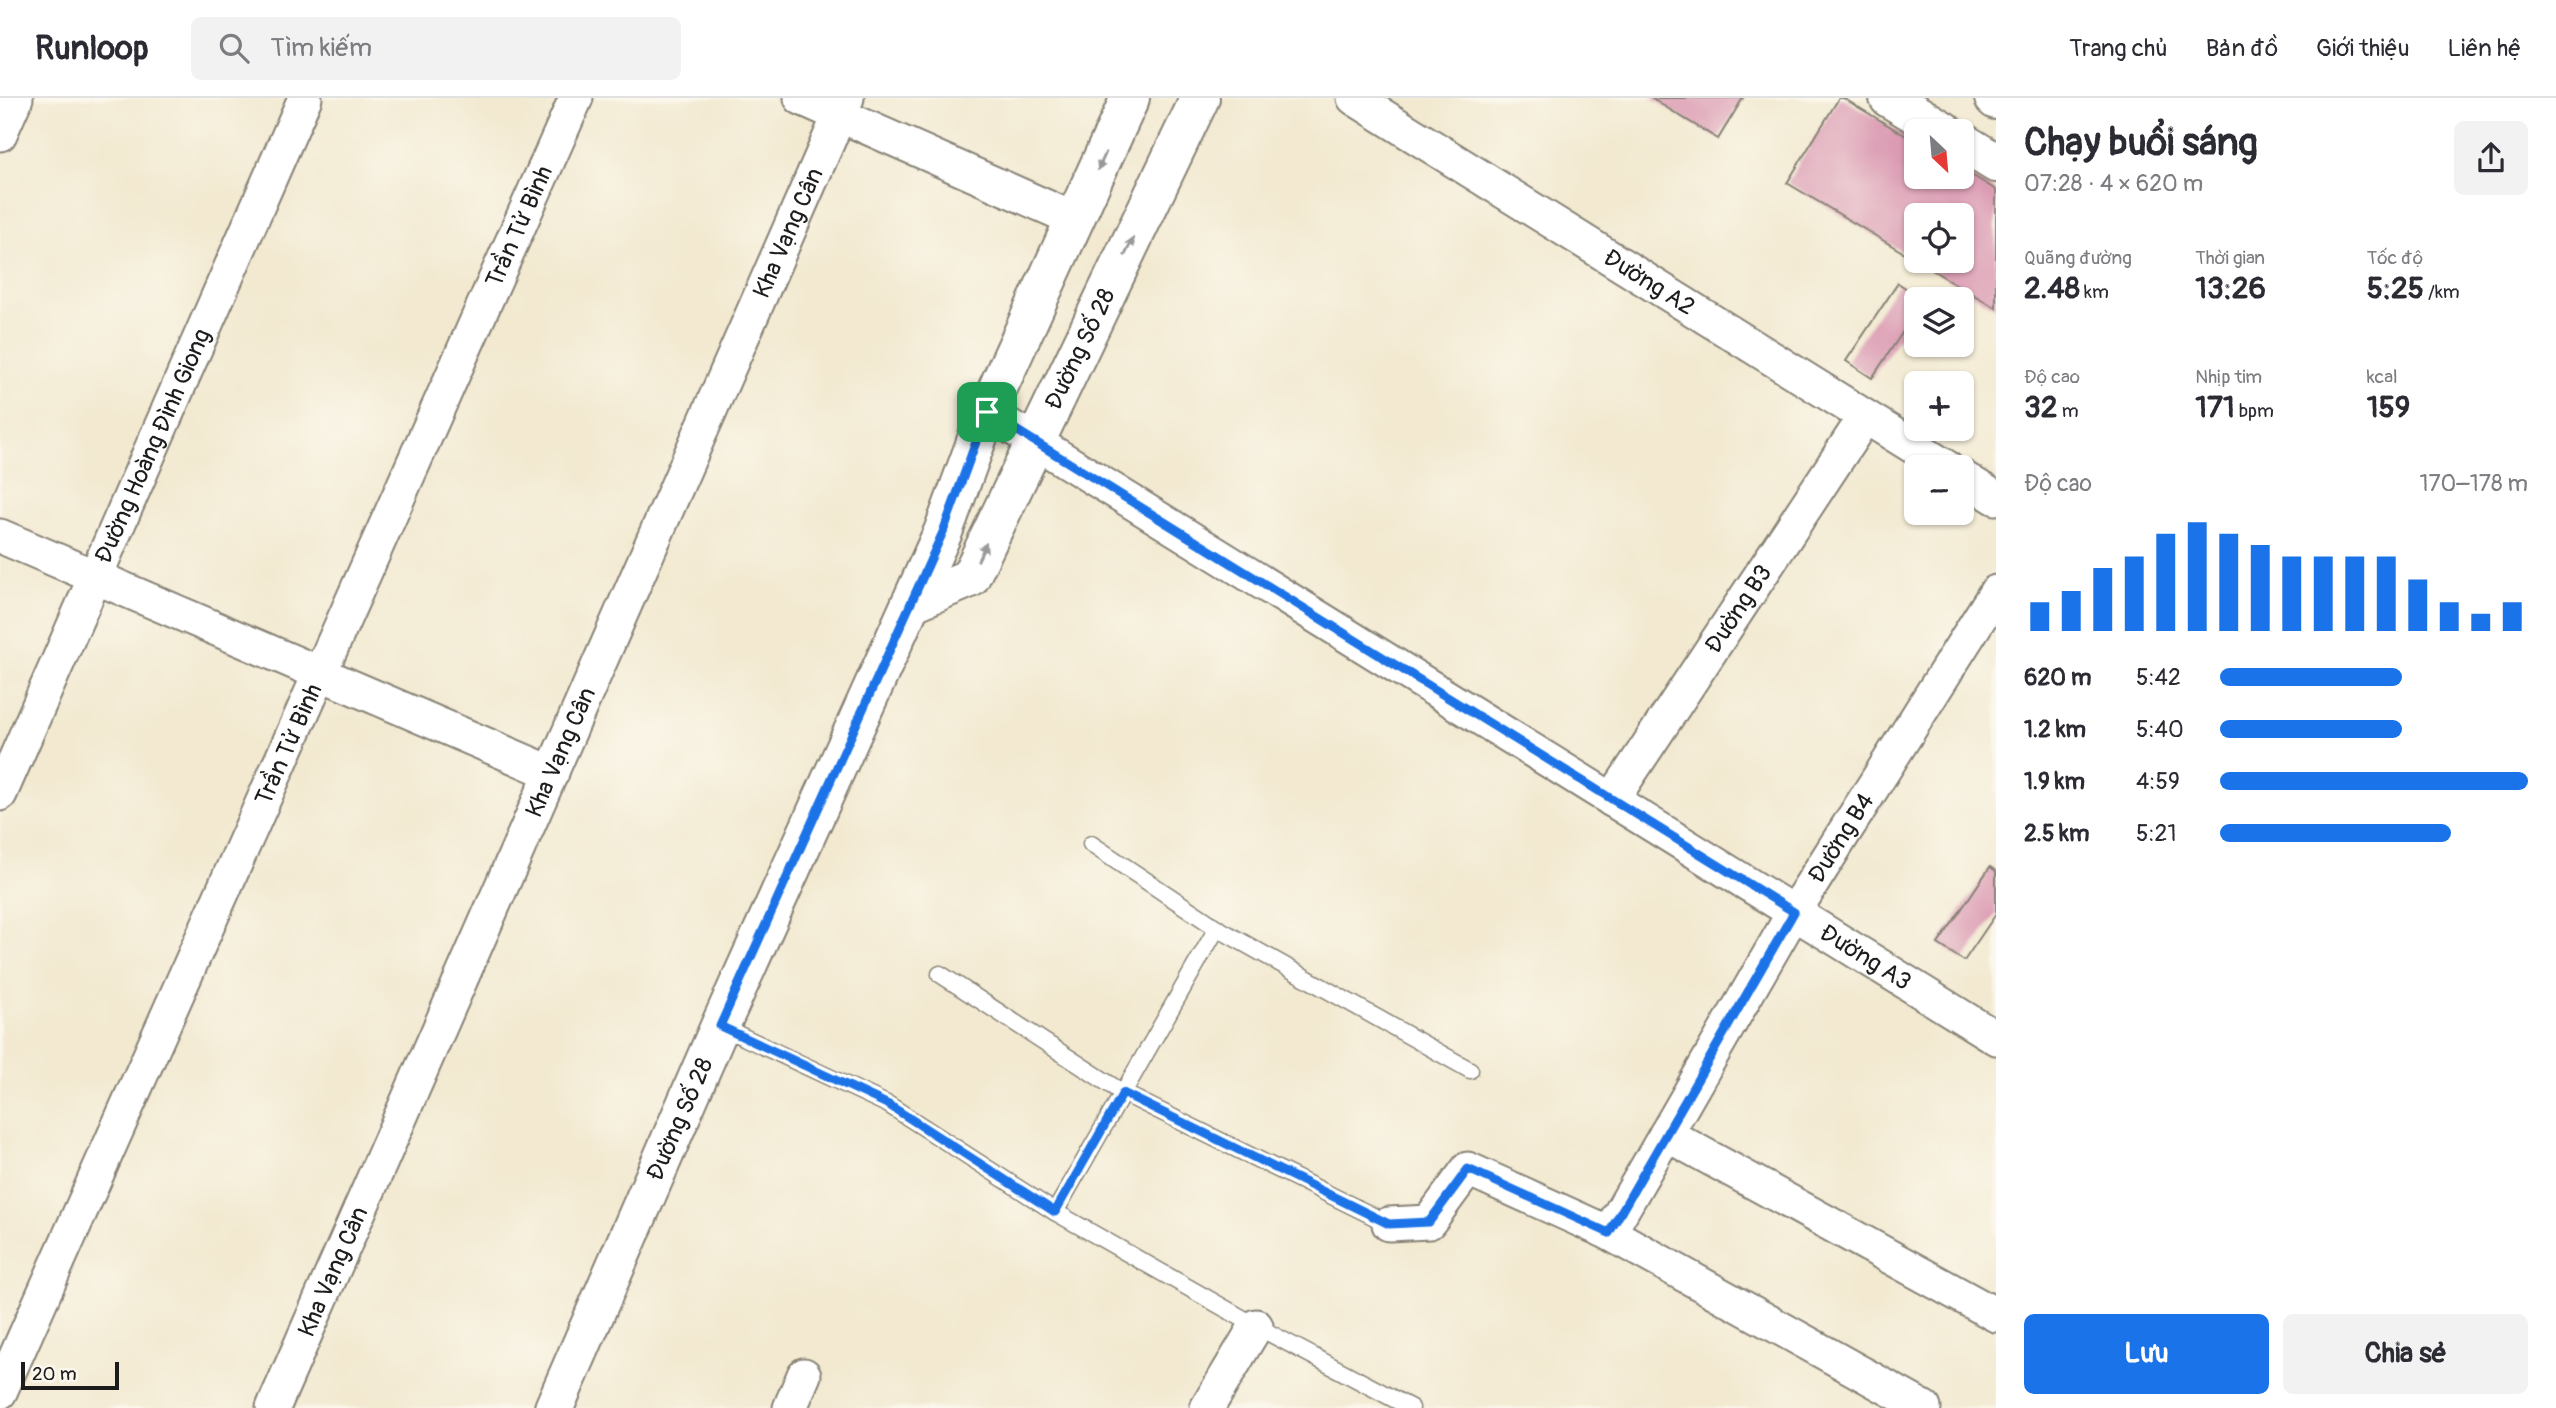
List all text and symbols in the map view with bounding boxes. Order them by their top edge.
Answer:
search box [191,17,681,80]
text: Runloop [35,28,149,69]
icon: search [215,29,253,67]
text: Tìm kiếm [271,32,372,64]
text: Trang chủ [2069,34,2168,63]
text: Bản đồ [2206,34,2278,63]
text: Giới thiệu [2316,34,2410,63]
text: Liên hệ [2448,34,2521,63]
north arrow [1904,119,1974,189]
map controls [1904,119,1974,525]
text: Chạy buổi sáng [2024,119,2258,167]
button: share [2454,121,2528,195]
one-way arrow [1096,150,1107,171]
street label: Trần Tử Bình [480,161,559,292]
street label: Kha Vạng Cân [747,164,830,303]
text: 07:28 · 4 × 620 m [2024,169,2203,198]
button: locate [1904,203,1974,273]
one-way arrow [1123,237,1134,258]
street label: Đường A2 [1598,243,1700,322]
text: Quãng đường [2024,246,2132,270]
text: Thời gian [2195,246,2265,270]
text: Tốc độ [2367,246,2423,270]
text: 2.48 [2024,270,2080,307]
text: 13:26 [2195,270,2266,307]
text: 5:25 [2367,270,2424,307]
text: km [2080,280,2109,304]
text: /km [2424,280,2460,304]
street label: Đường Số 28 [1039,284,1122,415]
button: layers [1904,287,1974,357]
street label: Đường Hoàng Đình Giong [89,324,217,568]
text: Độ cao [2024,365,2080,389]
text: Nhịp tim [2195,365,2262,389]
text: kcal [2367,365,2398,389]
button: + [1904,371,1974,441]
pin [957,382,1017,442]
text: 32 [2024,389,2058,426]
text: 171 [2195,389,2235,426]
text: 159 [2367,389,2410,426]
icon: arrive [968,393,1006,431]
text: m [2058,399,2079,423]
text: bpm [2235,399,2274,423]
button: − [1904,455,1974,525]
text: Độ cao [2024,469,2092,498]
text: 170–178 m [2419,469,2528,498]
one-way arrow [977,542,988,562]
street label: Đường B3 [1699,559,1778,659]
text: 620 m [2024,663,2091,692]
text: 5:42 [2136,663,2181,692]
street label: Trần Tử Bình [249,679,328,810]
street label: Kha Vạng Cân [520,683,602,822]
text: 1.2 km [2024,715,2086,744]
text: 5:40 [2136,715,2184,744]
text: 1.9 km [2024,767,2085,796]
text: 4:59 [2136,767,2180,796]
street label: Đường B4 [1802,788,1880,889]
text: 2.5 km [2024,819,2089,848]
text: 5:21 [2136,819,2176,848]
street label: Đường A3 [1814,918,1916,997]
street label: Đường Số 28 [641,1053,719,1185]
street label: Kha Vạng Cân [292,1202,374,1341]
button: Lưu [2024,1314,2269,1394]
button: Chia sẻ [2283,1314,2528,1394]
scale bar [21,1359,119,1391]
text: 20 m [32,1362,77,1386]

